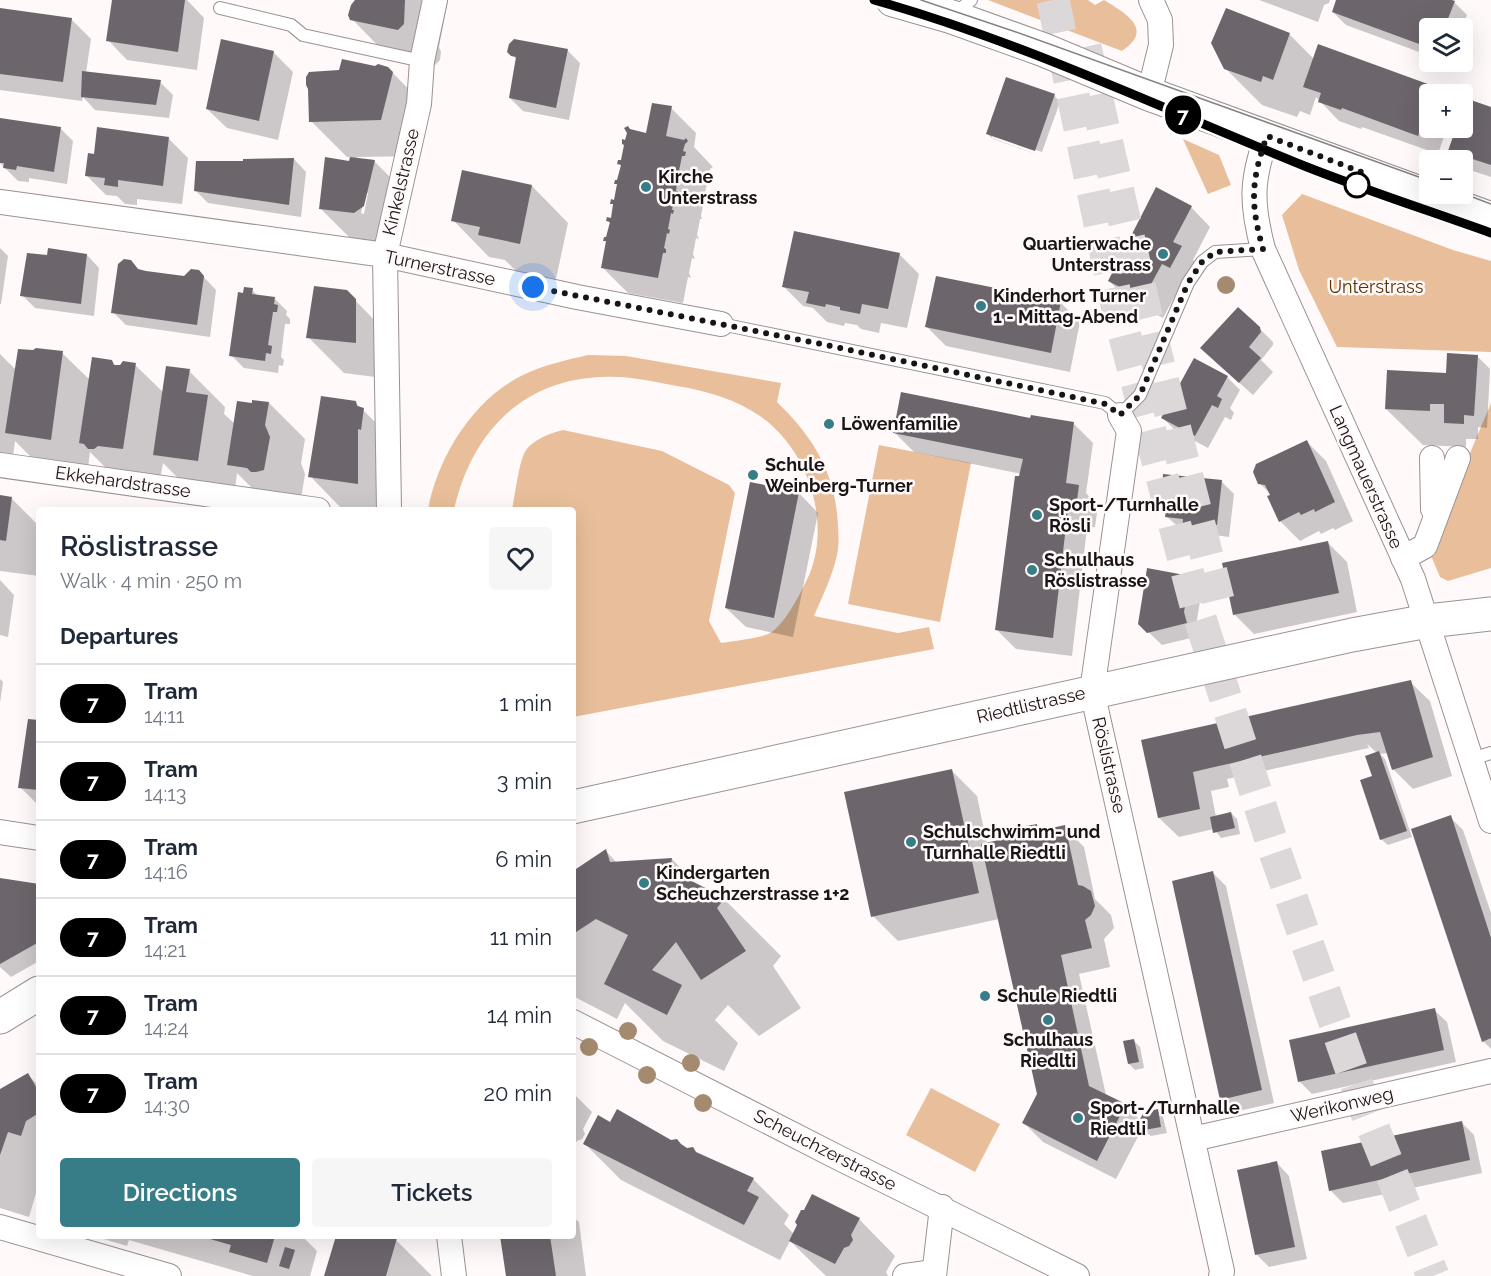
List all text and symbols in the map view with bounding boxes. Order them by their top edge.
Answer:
map controls [1419,18,1473,204]
button: layers [1419,18,1473,72]
button: + [1419,84,1473,138]
line badge: 7 [1164,96,1202,134]
text: 7 [1177,103,1189,128]
street label: Kinkelstrasse [378,126,423,237]
button: − [1419,150,1473,204]
place label: Kirche Unterstrass [658,166,758,208]
unlabelled marker [1344,172,1370,198]
marker: Kirche Unterstrass [639,180,653,194]
place label: Quartierwache Unterstrass [1023,233,1151,275]
street label: Turnerstrasse [383,246,498,290]
marker: Quartierwache Unterstrass [1156,247,1170,261]
your location [518,272,548,302]
park label: Unterstrass [1329,276,1424,297]
place label: Kinderhort Turner 1 - Mittag-Abend [993,285,1146,327]
marker: Kinderhort Turner 1 - Mittag-Abend [974,299,988,313]
street label: Langmauerstrasse [1325,402,1408,552]
place label: Löwenfamilie [841,413,958,434]
marker: Löwenfamilie [822,417,836,431]
place label: Schule Weinberg-Turner [765,454,913,496]
street label: Ekkehardstrasse [54,462,193,501]
marker: Schule Weinberg-Turner [746,468,760,482]
place label: Sport-/Turnhalle Rösli [1049,494,1199,536]
marker: Sport-/Turnhalle Rösli [1030,508,1044,522]
button: heart [489,527,552,590]
text: Röslistrasse [60,530,218,563]
place label: Schulhaus Röslistrasse [1044,549,1148,591]
marker: Schulhaus Röslistrasse [1025,563,1039,577]
text: Walk · 4 min · 250 m [60,569,242,593]
text: Departures [60,623,178,649]
text: Tram [144,678,198,704]
street label: Riedtlistrasse [974,682,1088,727]
text: 1 min [499,690,552,716]
text: 7 [87,691,99,716]
text: 14:11 [144,704,184,728]
street label: Röslistrasse [1088,715,1131,816]
text: Tram [144,756,198,782]
text: 3 min [497,768,552,794]
text: 7 [87,769,99,794]
text: 14:13 [144,782,186,806]
place label: Schulschwimm- und Turnhalle Riedtli [923,821,1100,863]
text: Tram [144,834,198,860]
marker: Schulschwimm- und Turnhalle Riedtli [904,835,918,849]
text: 6 min [495,846,552,872]
text: 7 [87,847,99,872]
text: 14:16 [144,860,188,884]
place label: Kindergarten Scheuchzerstrasse 1+2 [656,862,849,904]
marker: Kindergarten Scheuchzerstrasse 1+2 [637,876,651,890]
text: Tram [144,912,198,938]
text: 11 min [490,924,552,950]
text: 7 [87,925,99,950]
text: 14:21 [144,938,186,962]
place label: Schule Riedtli [997,985,1117,1006]
marker: Schule Riedtli [978,989,992,1003]
text: Tram [144,990,198,1016]
text: 14 min [487,1002,552,1028]
text: 7 [87,1003,99,1028]
marker: Schulhaus Riedlti [1041,1013,1055,1027]
text: 14:24 [144,1016,189,1040]
place label: Schulhaus Riedlti [1003,1029,1093,1071]
text: Tram [144,1068,198,1094]
text: 20 min [484,1080,552,1106]
text: 7 [87,1081,99,1106]
street label: Werikonweg [1289,1083,1395,1126]
text: 14:30 [144,1094,190,1118]
place label: Sport-/Turnhalle Riedtli [1090,1097,1240,1139]
street label: Scheuchzerstrasse [750,1105,900,1195]
marker: Sport-/Turnhalle Riedtli [1071,1111,1085,1125]
button: Directions [60,1158,300,1227]
button: Tickets [312,1158,552,1227]

